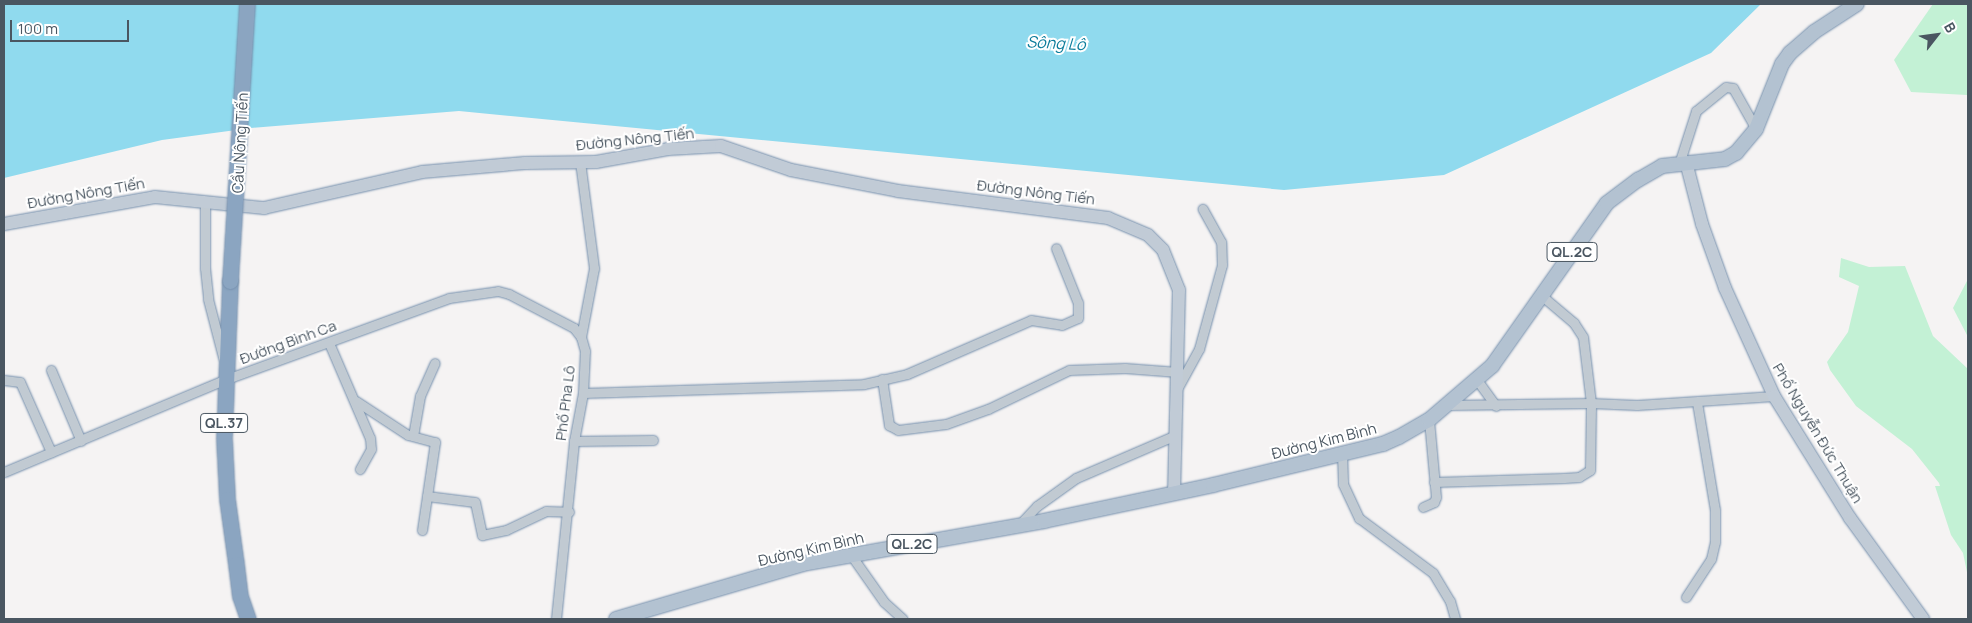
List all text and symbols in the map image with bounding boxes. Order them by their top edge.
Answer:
scale bar [12,10,131,42]
north arrow [1912,10,1962,60]
text: 100 m [18,18,58,39]
text: B [1940,19,1961,36]
water label: Sông Lô [1026,32,1086,54]
street label: Cầu Nông Tiến [228,92,252,194]
street label: Đường Nông Tiến [575,124,695,154]
street label: Đường Nông Tiến [26,174,146,212]
street label: Đường Nông Tiến [976,176,1096,208]
road number: QL.2C [1546,240,1598,264]
street label: Đường Bình Ca [237,316,339,368]
street label: Phố Nguyễn Đức Thuận [1769,360,1867,506]
street label: Phố Pha Lô [551,364,579,442]
road number: QL.37 [199,412,249,434]
street label: Đường Kim Bình [1270,419,1378,463]
street label: Đường Kim Bình [757,528,865,570]
road number: QL.2C [886,532,938,556]

